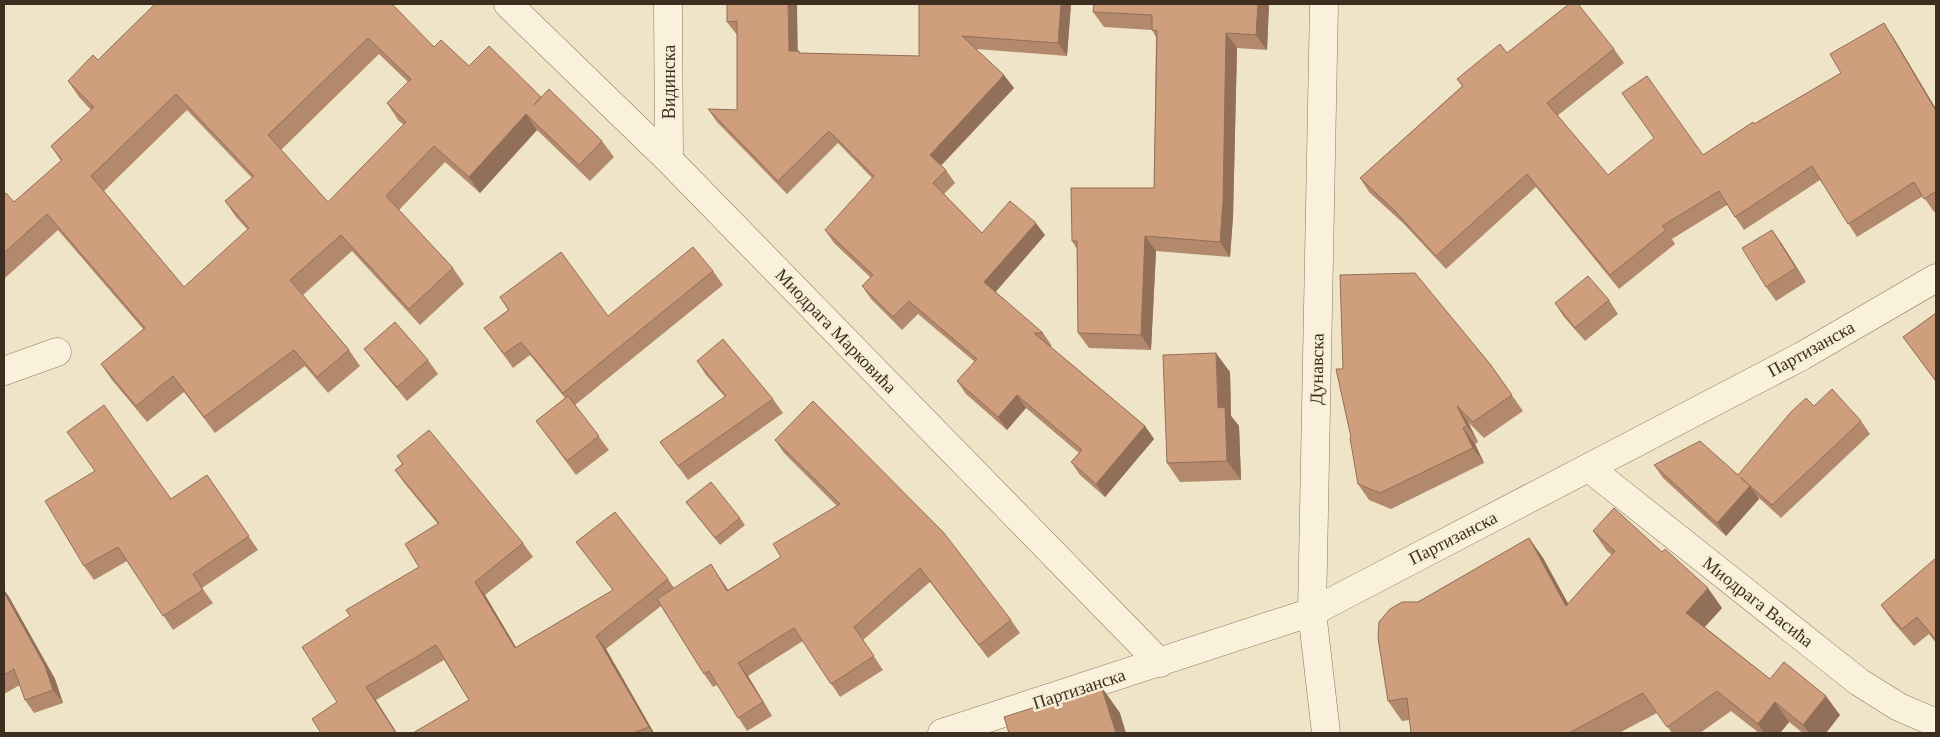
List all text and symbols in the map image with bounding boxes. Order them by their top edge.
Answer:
street label: Видинска [659,45,679,119]
street label: Миодрага Марковића [771,265,901,397]
street label: Партизанска [1764,317,1858,381]
street label: Дунавска [1306,333,1328,405]
street label: Партизанска [1405,507,1501,569]
street label: Миодрага Васића [1699,553,1817,651]
street label: Партизанска [1030,665,1128,713]

